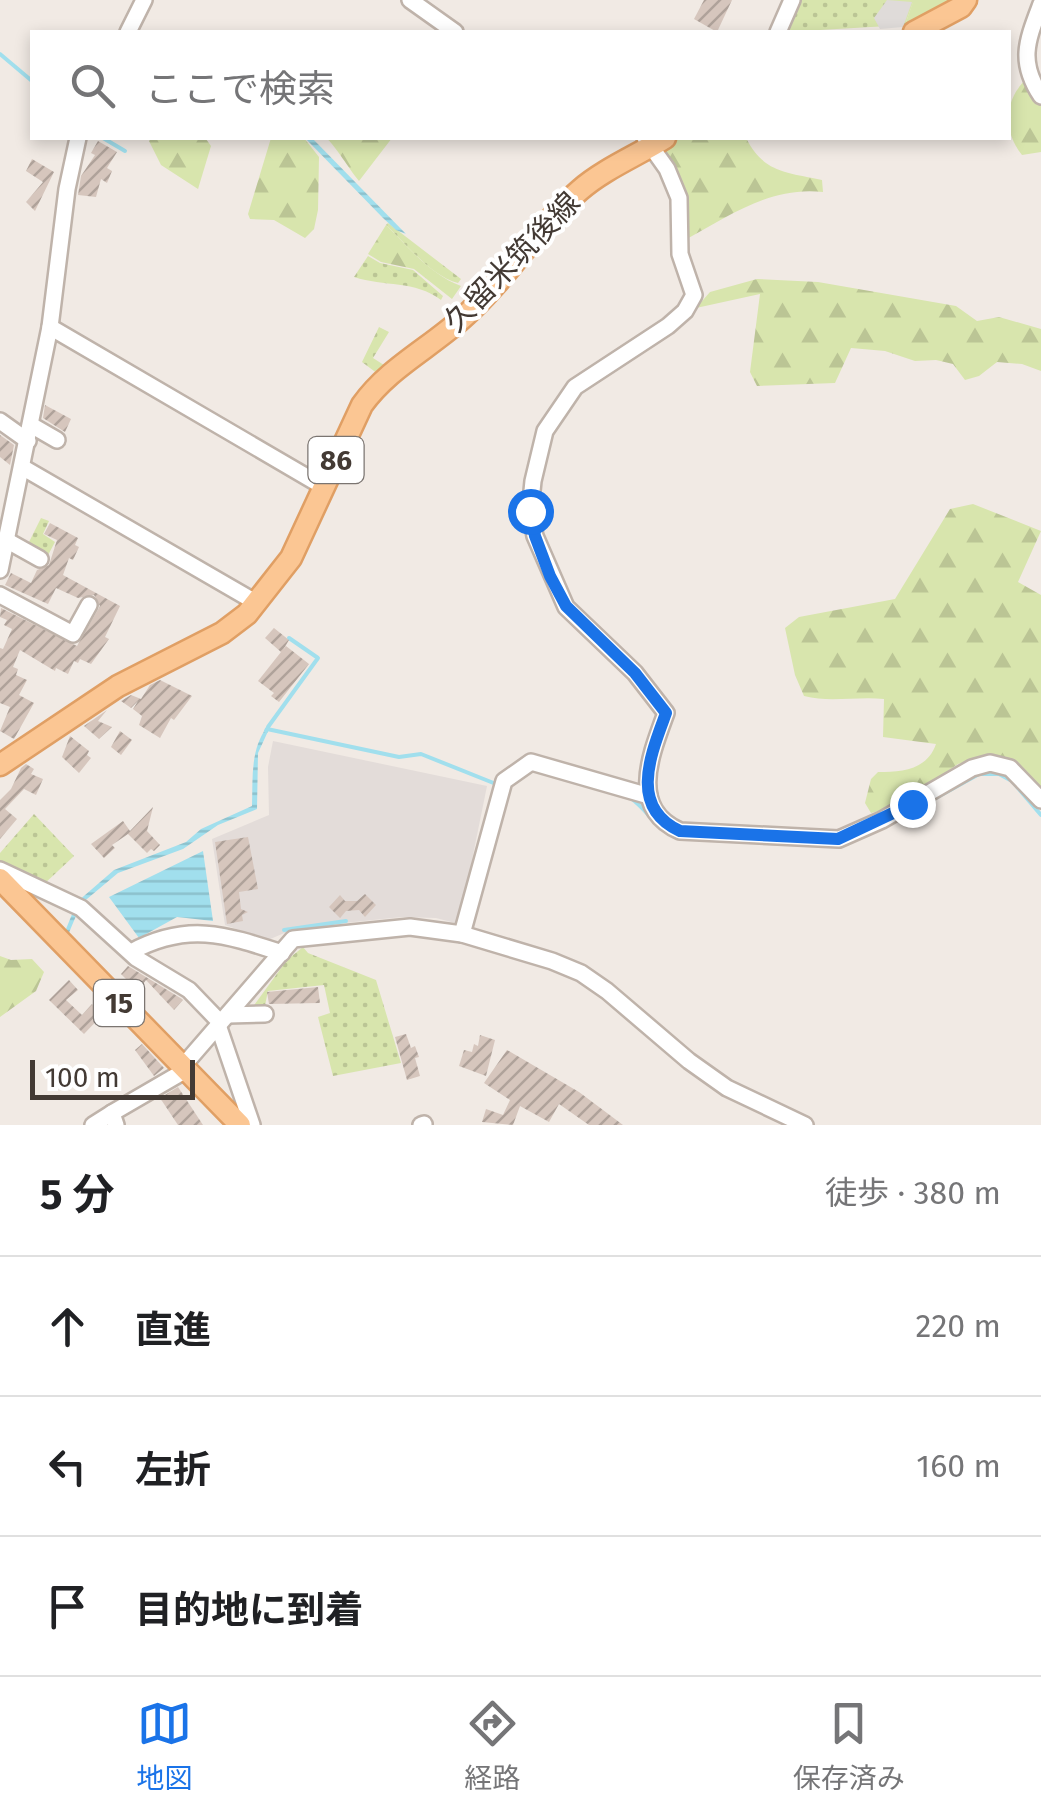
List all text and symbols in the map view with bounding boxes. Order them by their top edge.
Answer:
search box [30,30,1011,140]
icon: search [65,58,120,113]
text: ここで検索 [145,66,335,112]
street label: 久留米筑後線 [437,185,587,339]
road number: 86 [308,437,364,483]
route start [508,489,554,535]
route end [890,782,936,828]
road number: 15 [94,980,144,1026]
scale bar [30,1055,195,1100]
text: 100 m [45,1061,120,1094]
text: 5 分 [40,1170,114,1220]
text: 徒歩 · 380 m [825,1174,1001,1212]
icon: ahead [40,1299,95,1354]
text: 直進 [135,1307,211,1353]
text: 220 m [916,1307,1001,1345]
icon: left [40,1439,95,1494]
text: 左折 [135,1447,211,1493]
text: 160 m [916,1447,1001,1485]
icon: arrive [40,1579,95,1634]
text: 目的地に到着 [135,1587,363,1633]
tab: 地図 [136,1696,192,1796]
tab: 経路 [464,1696,521,1796]
tab: 保存済み [793,1696,905,1796]

